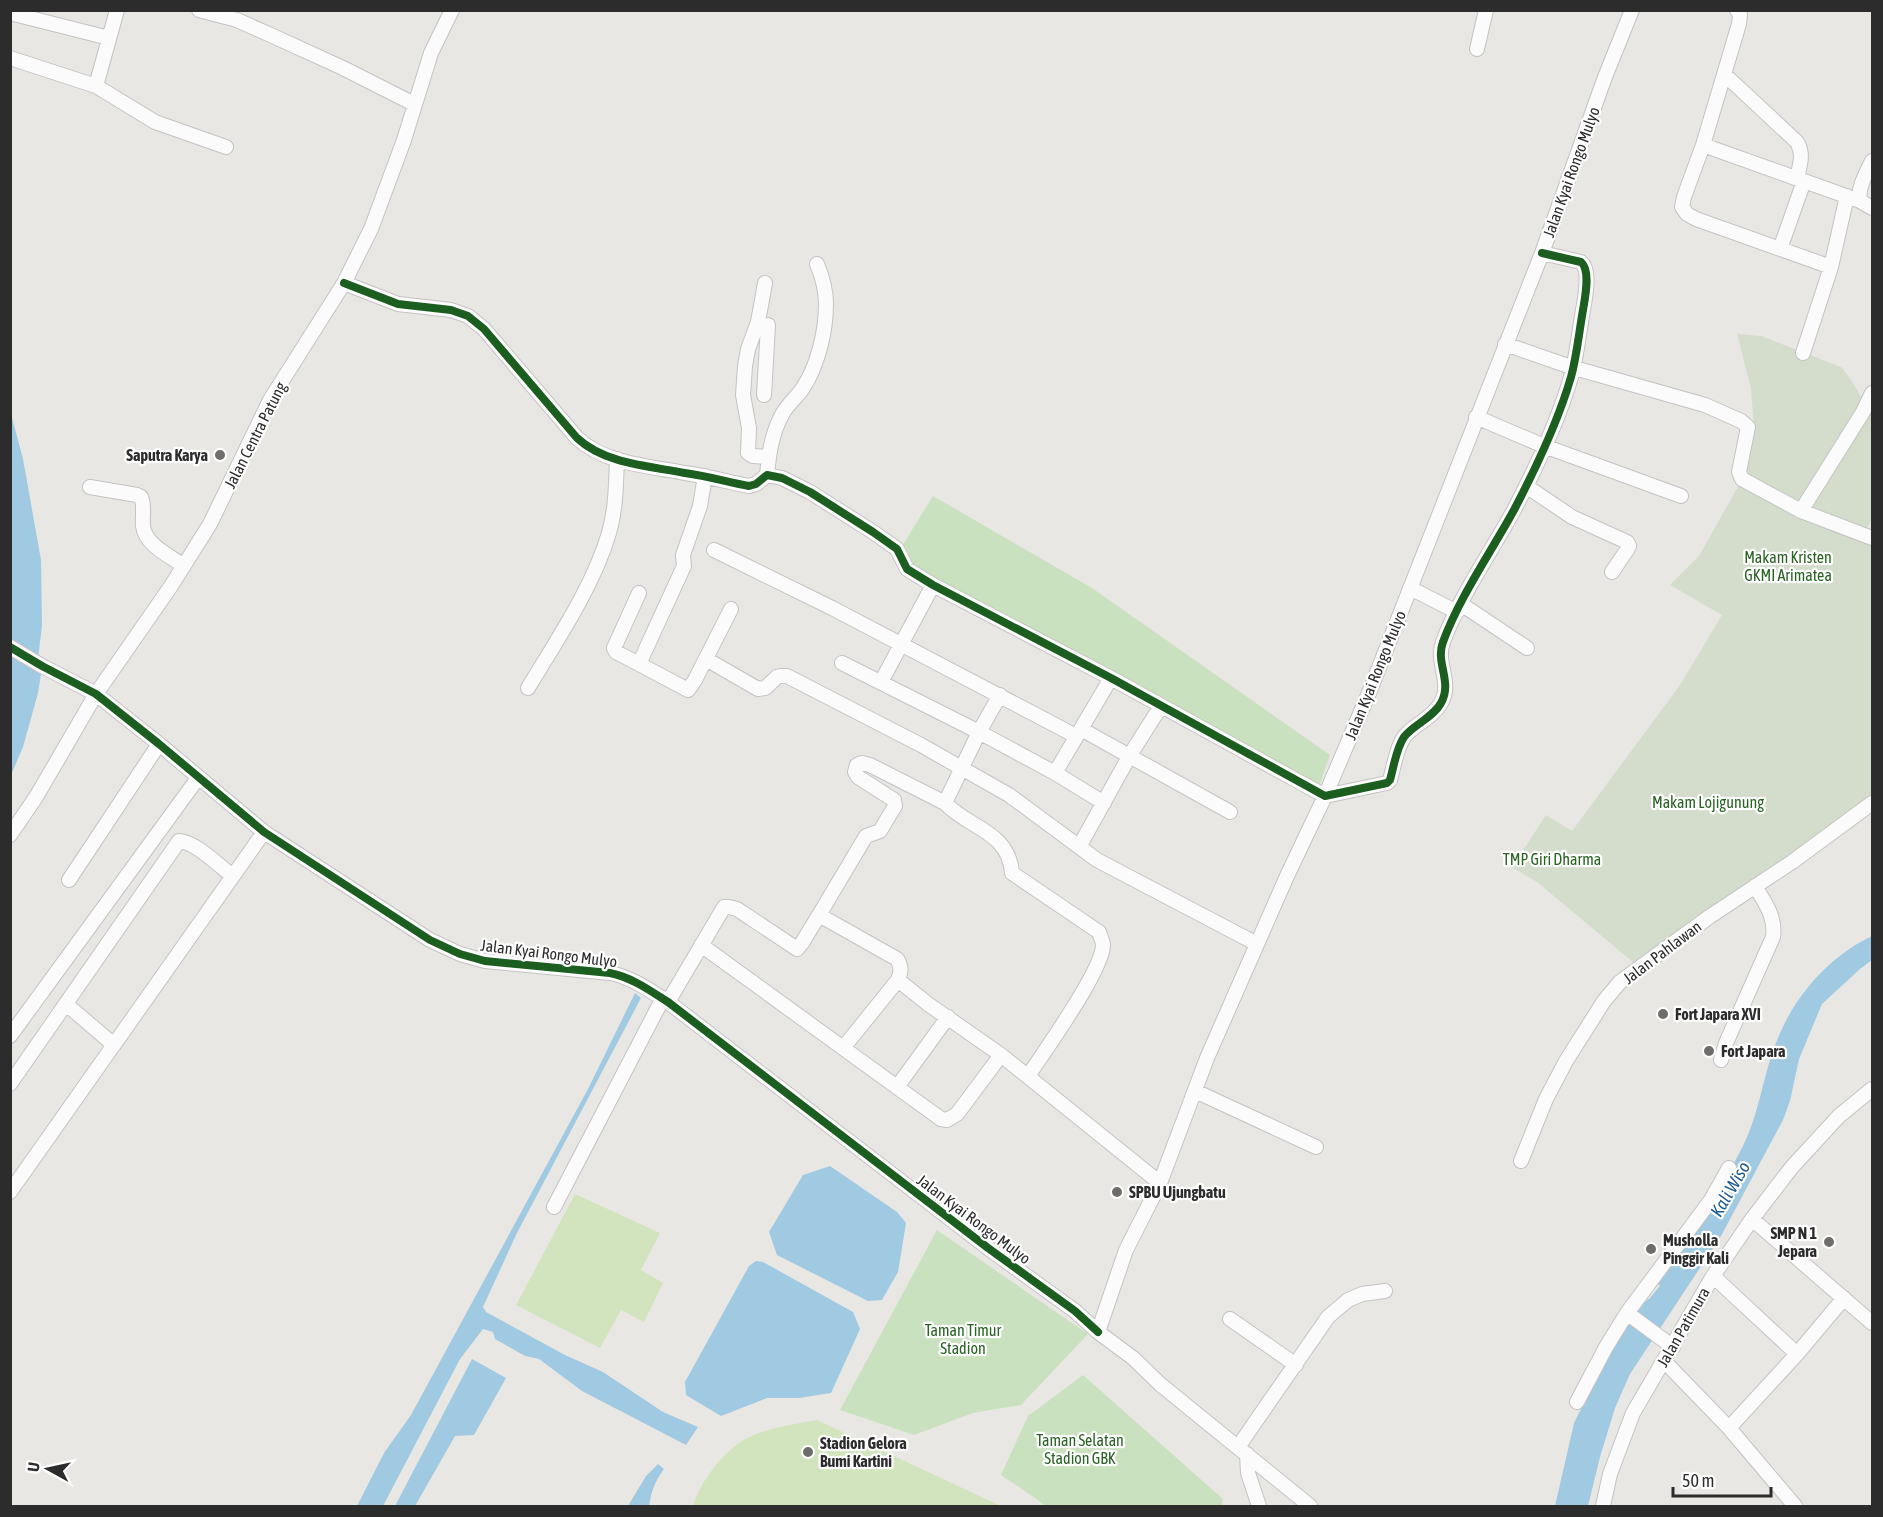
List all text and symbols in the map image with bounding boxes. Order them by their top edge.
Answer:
street label: Jalan Kyai Rongo Mulyo [1539,104,1604,240]
street label: Jalan Centra Patung [220,379,291,492]
place label: Saputra Karya [126,446,208,464]
marker: Saputra Karya [213,448,227,462]
park label: Makam Kristen GKMI Arimatea [1744,548,1832,584]
street label: Jalan Kyai Rongo Mulyo [1341,608,1410,742]
park label: Makam Lojigunung [1652,793,1764,812]
park label: TMP Giri Dharma [1503,850,1601,868]
street label: Jalan Pahlawan [1619,917,1705,987]
street label: Jalan Kyai Rongo Mulyo [480,936,618,971]
place label: Fort Japara XVI [1675,1005,1761,1023]
marker: Fort Japara XVI [1656,1007,1670,1021]
place label: Fort Japara [1721,1042,1785,1060]
marker: Fort Japara [1702,1044,1716,1058]
water label: Kali Wiso [1706,1158,1754,1220]
street label: Jalan Kyai Rongo Mulyo [913,1170,1034,1268]
place label: SPBU Ujungbatu [1129,1183,1226,1201]
marker: SPBU Ujungbatu [1110,1185,1124,1199]
place label: SMP N 1 Jepara [1770,1224,1817,1260]
place label: Musholla Pinggir Kali [1663,1231,1729,1267]
marker: SMP N 1 Jepara [1822,1235,1836,1249]
marker: Musholla Pinggir Kali [1644,1242,1658,1256]
street label: Jalan Patimura [1653,1284,1713,1370]
park label: Taman Timur Stadion [925,1321,1002,1357]
park label: Taman Selatan Stadion GBK [1036,1431,1124,1467]
place label: Stadion Gelora Bumi Kartini [820,1434,907,1470]
north arrow [18,1439,78,1499]
marker: Stadion Gelora Bumi Kartini [801,1445,815,1459]
scale bar [1673,1460,1770,1498]
text: U [24,1461,43,1473]
text: 50 m [1682,1470,1714,1491]

